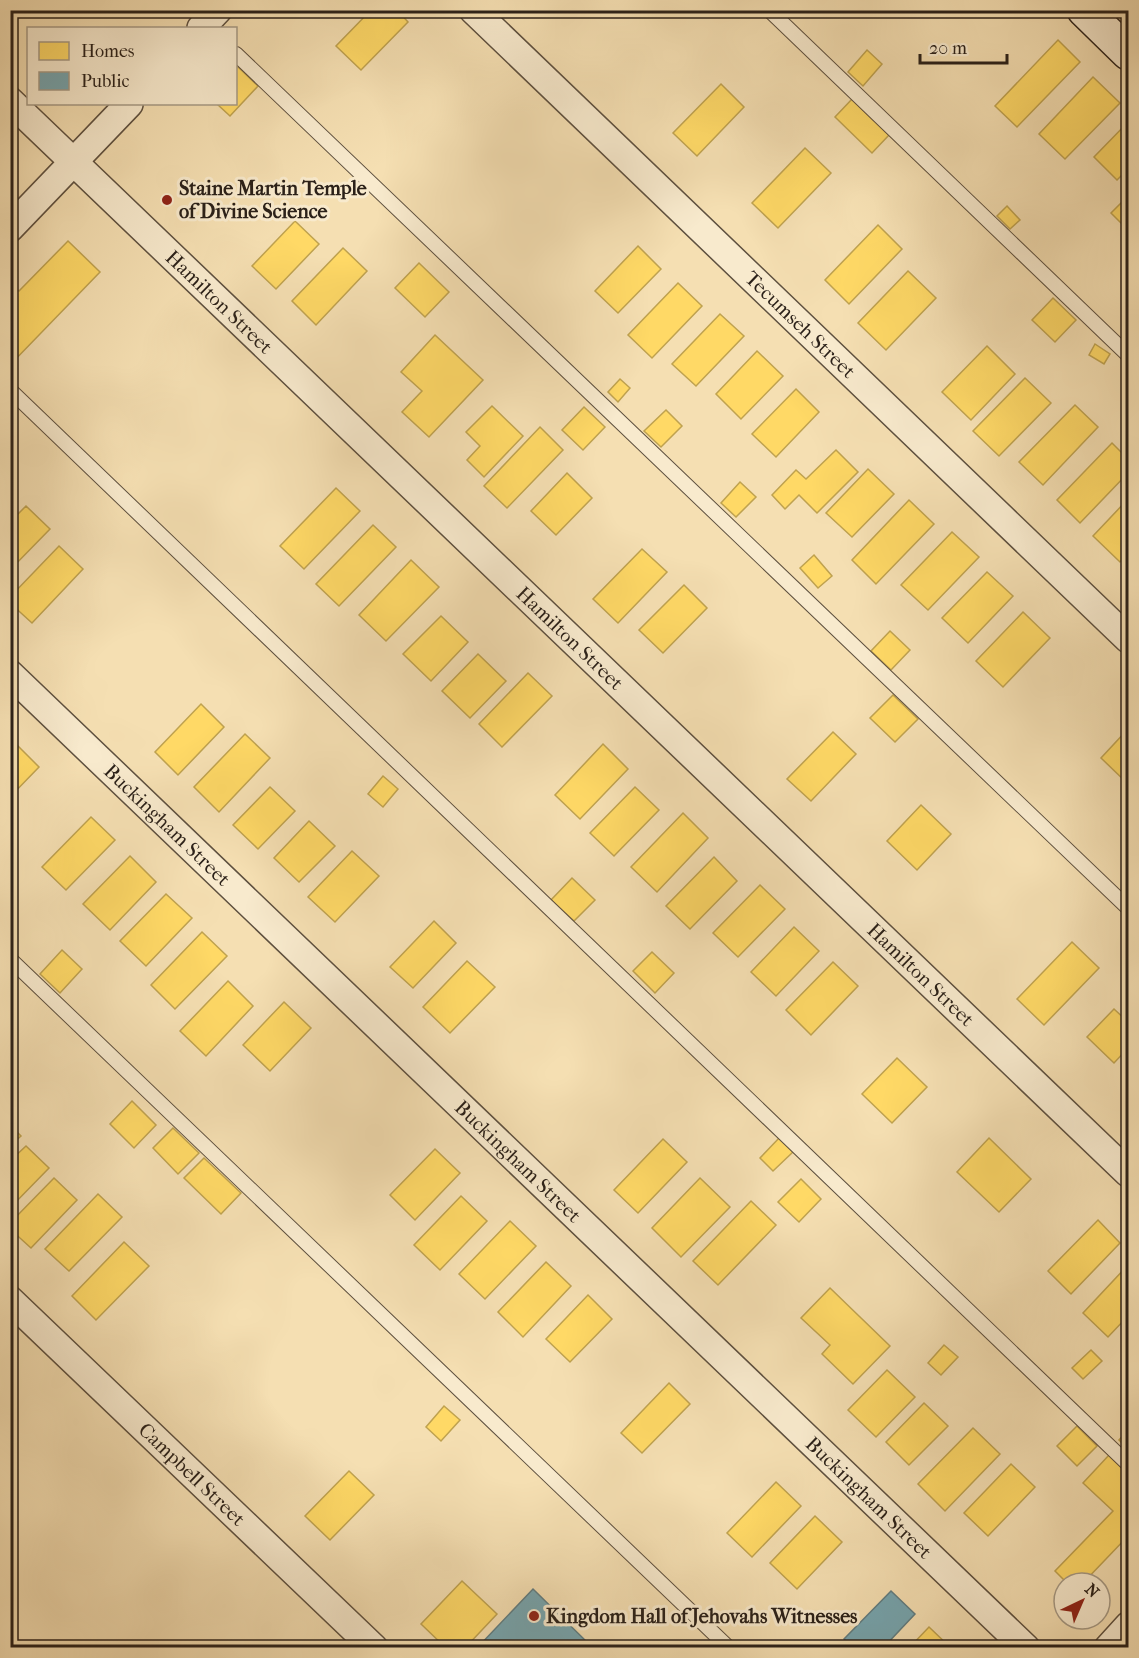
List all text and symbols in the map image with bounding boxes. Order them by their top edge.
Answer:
legend [27,27,237,105]
scale bar [920,27,1007,65]
text: 20 m [929,38,967,59]
text: Homes [81,41,135,62]
text: Public [81,71,129,92]
place label: Staine Martin Temple of Divine Science [179,177,367,223]
marker: Staine Martin Temple of Divine Science [160,193,174,207]
street label: Hamilton Street [161,246,277,358]
street label: Tecumseh Street [740,267,860,383]
street label: Hamilton Street [512,582,628,695]
street label: Buckingham Street [99,760,235,891]
street label: Hamilton Street [862,918,979,1031]
street label: Buckingham Street [450,1096,586,1227]
street label: Campbell Street [134,1418,250,1531]
street label: Buckingham Street [801,1432,936,1564]
north arrow [1052,1571,1112,1631]
text: N [1081,1580,1104,1602]
place label: Kingdom Hall of Jehovahs Witnesses [546,1605,858,1628]
marker: Kingdom Hall of Jehovahs Witnesses [527,1609,541,1623]

